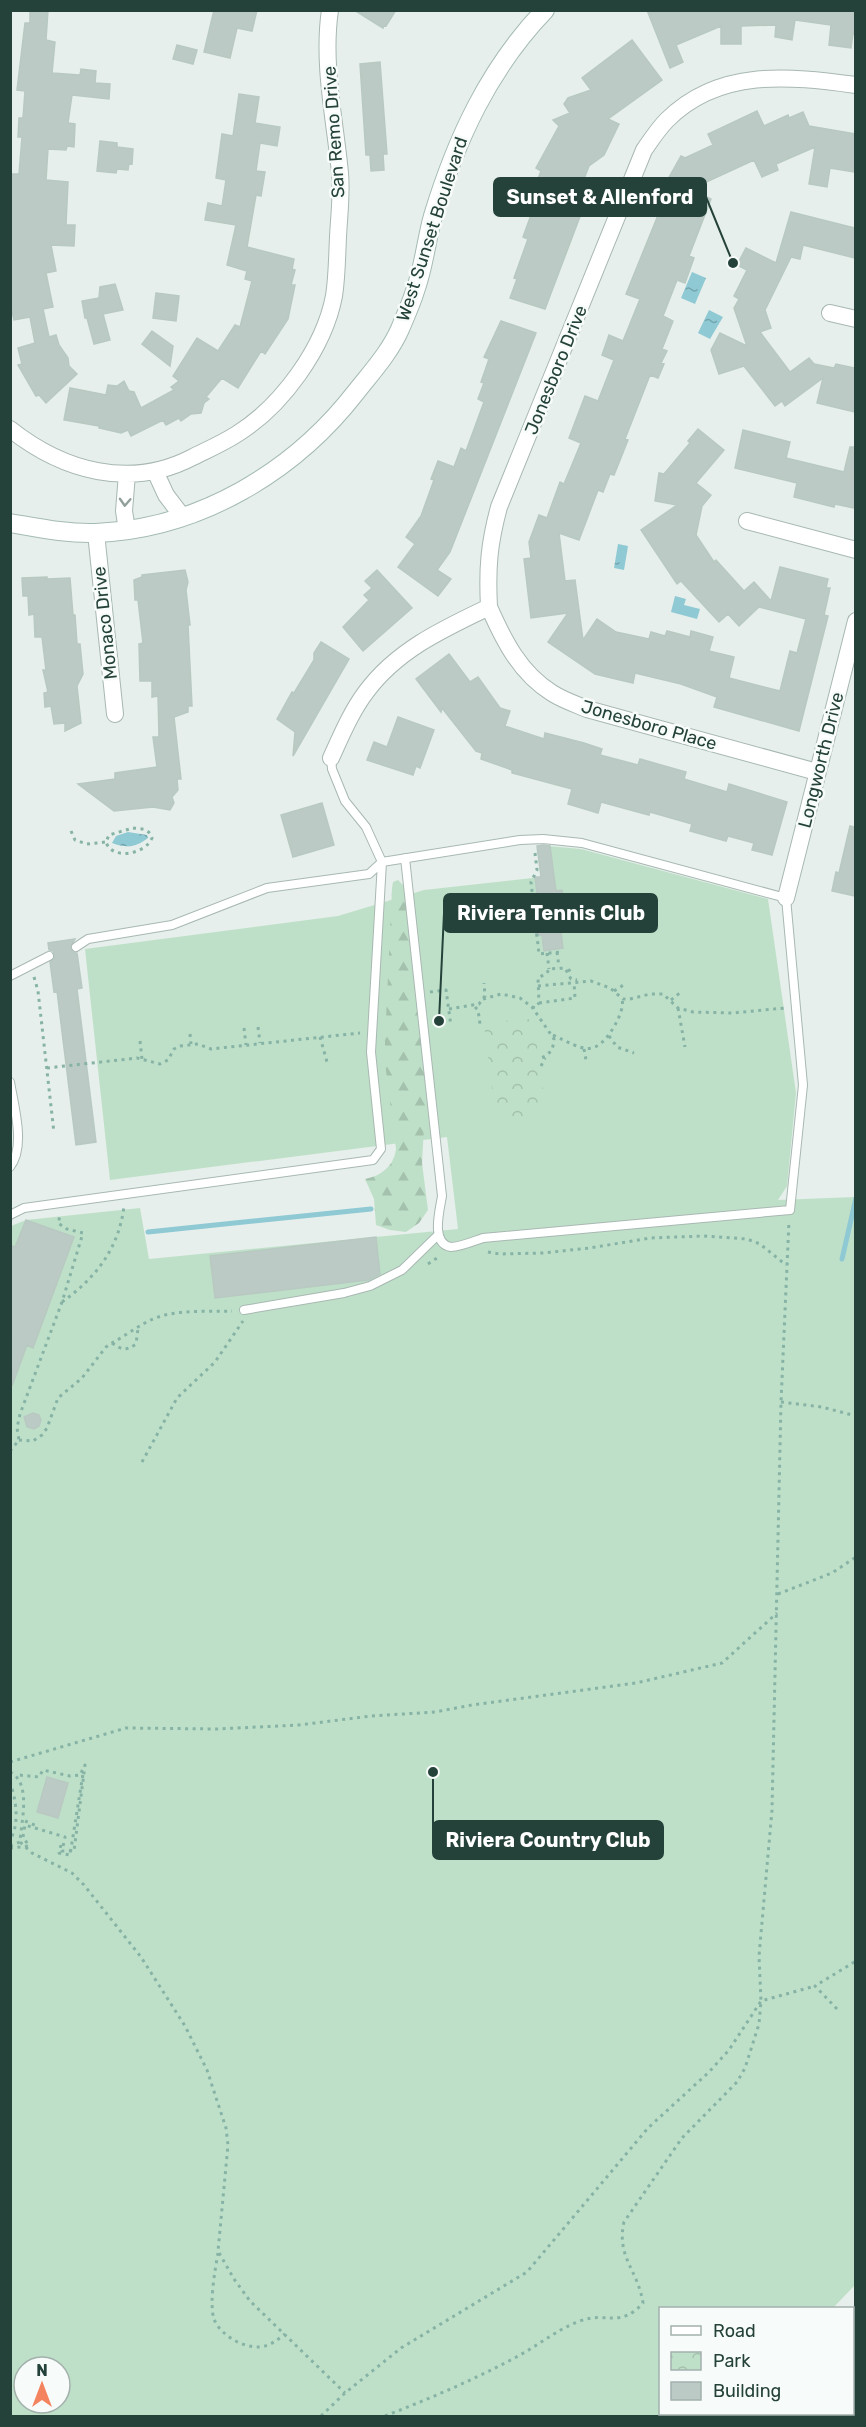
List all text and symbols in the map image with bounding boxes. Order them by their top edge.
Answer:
street label: San Remo Drive [318,65,350,199]
street label: West Sunset Boulevard [392,134,472,324]
callout: Sunset & Allenford [494,178,706,216]
text: Sunset & Allenford [507,185,693,209]
street label: Jonesboro Drive [520,302,592,438]
one-way arrow [119,498,132,507]
street label: Monaco Drive [88,565,122,681]
street label: Longworth Drive [794,690,848,830]
street label: Jonesboro Place [579,695,719,755]
callout: Riviera Tennis Club [444,894,657,932]
text: Riviera Tennis Club [457,901,645,925]
callout: Riviera Country Club [433,1821,663,1859]
text: Riviera Country Club [445,1828,651,1852]
legend [659,2307,854,2415]
text: Road [713,2320,756,2342]
text: Park [713,2350,751,2372]
north arrow [12,2355,72,2415]
text: N [36,2361,48,2380]
text: Building [713,2380,781,2402]

